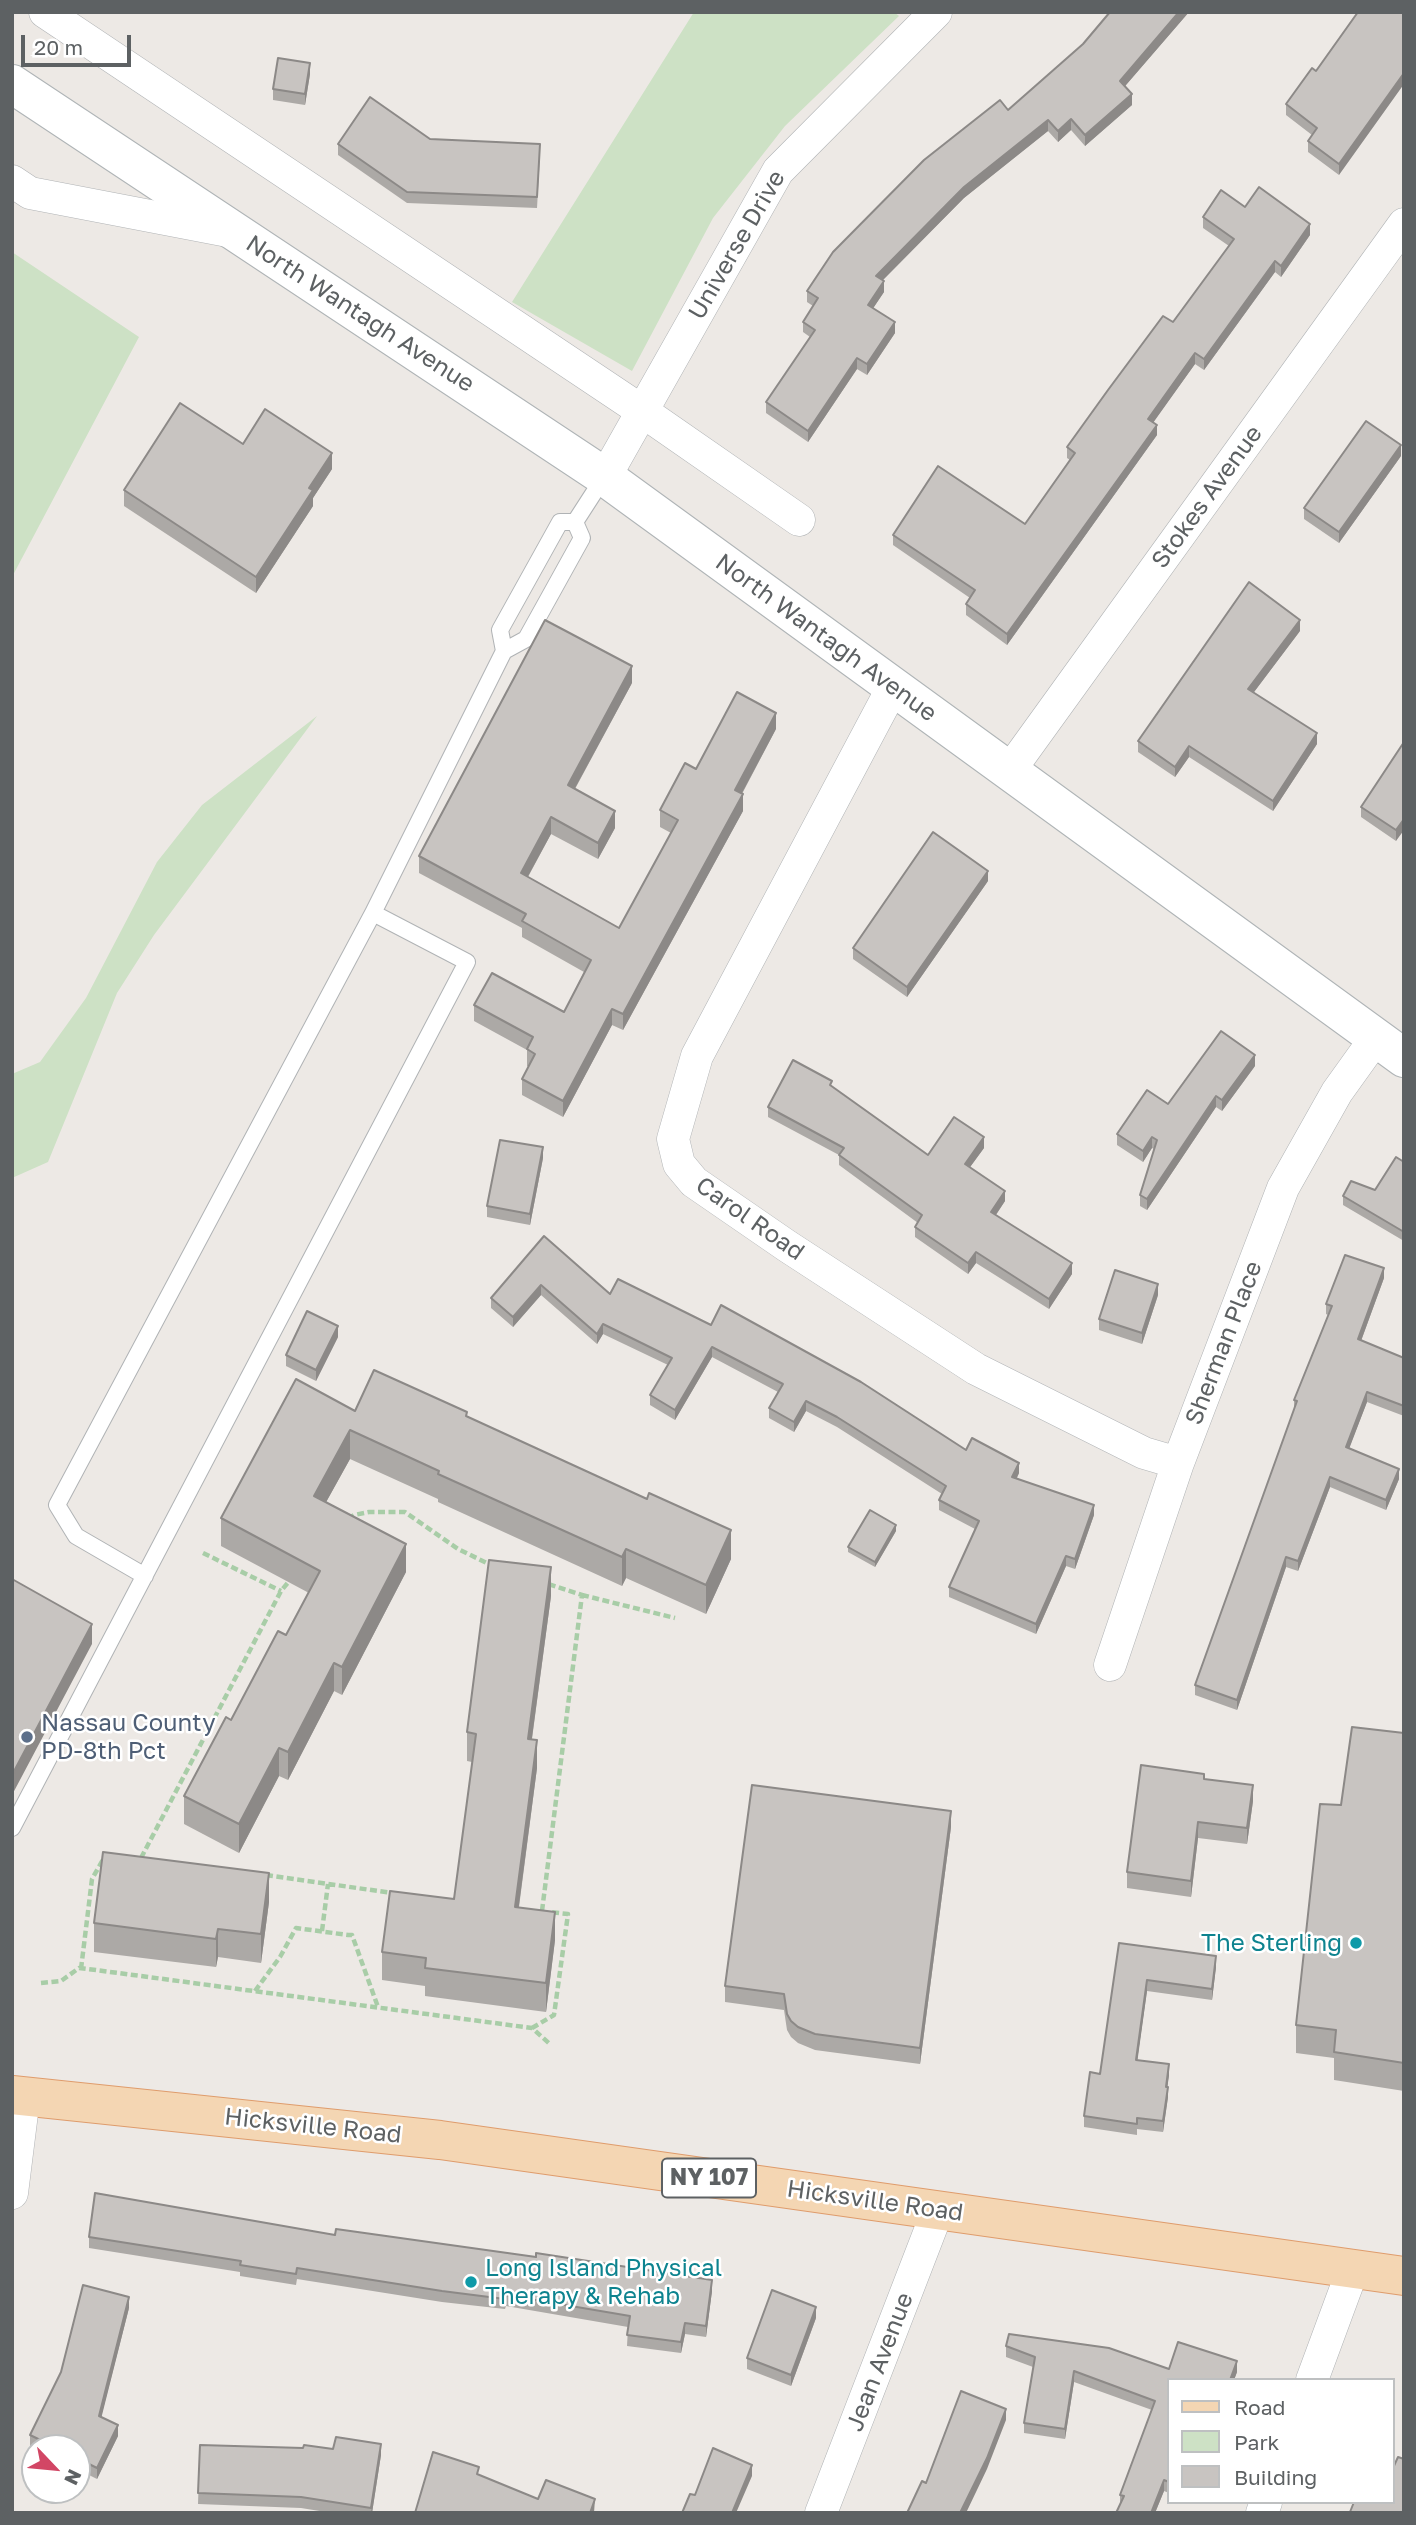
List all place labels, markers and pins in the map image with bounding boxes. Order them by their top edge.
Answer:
place label: Nassau County PD-8th Pct [41,1709,216,1765]
marker: Nassau County PD-8th Pct [19,1729,35,1745]
place label: The Sterling [1201,1929,1342,1957]
marker: The Sterling [1348,1935,1364,1951]
place label: Long Island Physical Therapy & Rehab [485,2254,722,2310]
marker: Long Island Physical Therapy & Rehab [463,2274,479,2290]

